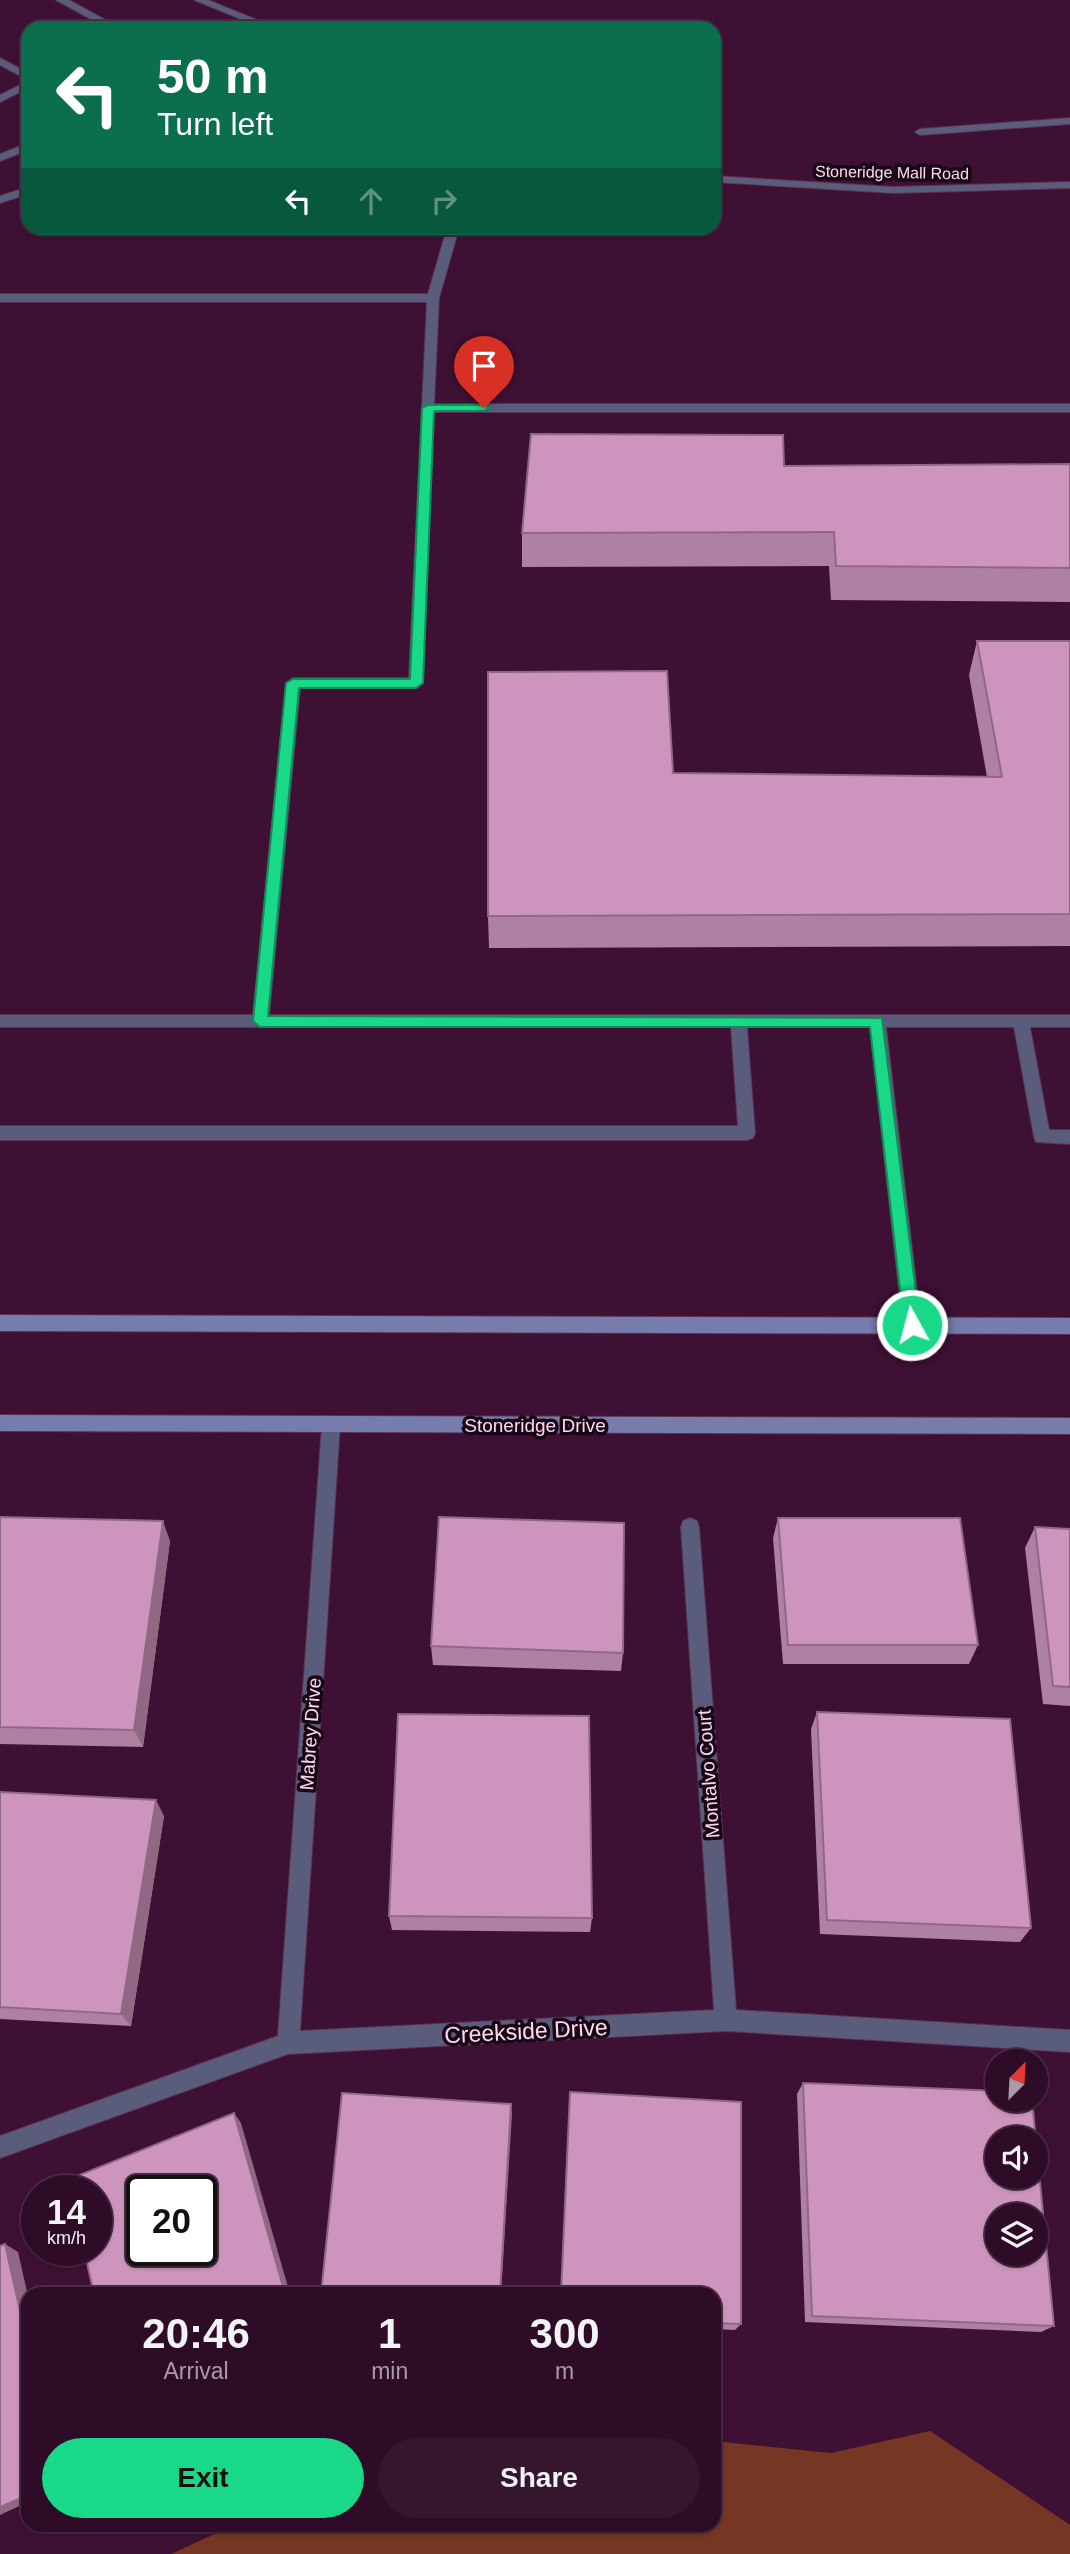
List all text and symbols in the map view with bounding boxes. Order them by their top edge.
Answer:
icon: left [42,49,133,140]
text: 50 m [157,49,269,103]
text: Turn left [157,106,273,142]
street label: Stoneridge Mall Road [815,163,969,182]
icon: left [279,182,317,220]
icon: ahead [352,182,390,220]
icon: right [425,182,463,220]
pin [454,336,514,408]
icon: arrive [465,347,503,385]
position arrow [875,1288,949,1362]
street label: Stoneridge Drive [464,1415,606,1436]
street label: Mabrey Drive [296,1677,325,1791]
street label: Montalvo Court [693,1708,723,1839]
street label: Creekside Drive [444,2014,608,2048]
north arrow [985,2049,1048,2112]
map controls [985,2049,1048,2266]
button: sound [985,2126,1048,2189]
speed limit sign: 20 [126,2175,217,2266]
text: 14 [47,2192,86,2231]
button: layers [985,2203,1048,2266]
text: km/h [47,2228,86,2248]
text: 20:46 [142,2310,250,2357]
text: 1 [378,2310,401,2357]
text: 300 [530,2310,600,2357]
text: Arrival [163,2358,229,2384]
text: min [371,2358,408,2384]
text: m [555,2358,574,2384]
button: Exit [42,2438,364,2518]
button: Share [378,2438,700,2518]

